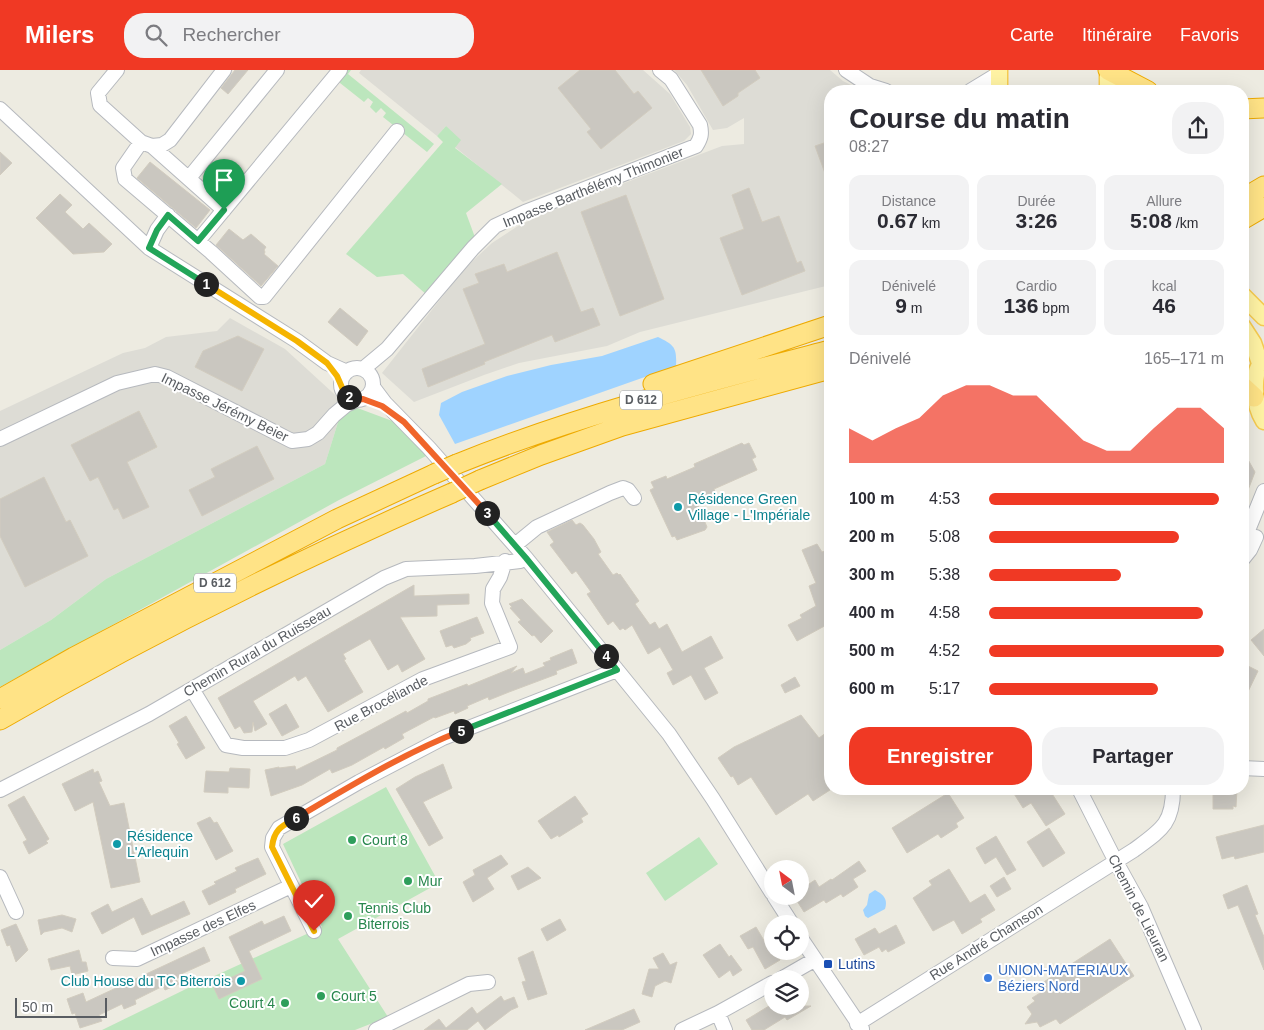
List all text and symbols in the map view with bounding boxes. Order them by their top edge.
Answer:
search box [124,13,474,58]
text: Milers [25,21,94,48]
icon: search [142,21,170,49]
text: Rechercher [182,24,281,45]
text: Carte [1010,25,1054,45]
text: Itinéraire [1082,25,1152,45]
text: Favoris [1180,25,1239,45]
button: share [1172,102,1224,154]
text: Course du matin [849,103,1070,134]
text: 08:27 [849,138,889,155]
street label: Impasse Barthélémy Thimonier [500,143,686,231]
pin [203,159,245,210]
icon: arrive [210,166,238,194]
text: Distance [882,193,936,209]
text: Durée [1017,193,1056,209]
text: Allure [1146,193,1182,209]
text: 0.67 [877,209,918,232]
text: 3:26 [1015,209,1058,232]
text: 5:08 [1130,209,1172,232]
text: km [918,215,941,231]
text: /km [1172,215,1198,231]
pin: 1 [194,272,218,296]
text: 1 [203,276,210,292]
text: Dénivelé [882,278,936,294]
text: Cardio [1016,278,1057,294]
text: kcal [1152,278,1177,294]
text: 9 [895,294,907,317]
text: 136 [1003,294,1038,317]
text: 46 [1152,294,1176,317]
text: m [907,300,922,316]
text: bpm [1038,300,1070,316]
text: Dénivelé [849,350,911,367]
text: 165–171 m [1144,350,1224,367]
street label: Impasse Jérémy Beier [159,369,291,445]
pin: 2 [336,384,362,410]
text: 2 [346,389,353,405]
road number: D 612 [620,390,662,410]
text: 100 m [849,490,894,507]
text: 4:53 [929,490,960,507]
place label: Résidence Green Village - L'Impériale [688,491,810,523]
pin: 3 [474,500,500,526]
marker: Résidence Green Village - L'Impériale [672,501,684,513]
text: 3 [484,505,491,521]
text: 200 m [849,528,894,545]
text: 5:08 [929,528,960,545]
text: 300 m [849,566,894,583]
text: 5:38 [929,566,960,583]
road number: D 612 [194,573,236,592]
street label: Chemin Rural du Ruisseau [181,602,333,700]
text: 400 m [849,604,894,621]
text: 4:58 [929,604,960,621]
text: 500 m [849,642,894,659]
text: 4:52 [929,642,960,659]
pin: 4 [594,644,618,668]
text: 4 [603,648,610,664]
street label: Rue Brocéliande [332,672,431,734]
text: 600 m [849,680,894,697]
text: 5:17 [929,680,960,697]
pin: 5 [448,718,474,744]
text: 5 [458,723,465,739]
button: Enregistrer [849,727,1032,785]
button: Partager [1042,727,1224,785]
pin: 6 [284,806,308,830]
text: 6 [293,810,300,826]
place label: Résidence L'Arlequin [127,828,193,860]
place label: Court 8 [362,832,408,848]
marker: Court 8 [346,834,358,846]
marker: Résidence L'Arlequin [111,838,123,850]
street label: Chemin de Lieuran [1105,852,1173,964]
north arrow [764,860,809,905]
map controls [764,860,809,1015]
place label: Mur [418,873,442,889]
marker: Mur [402,875,414,887]
pin [293,880,335,931]
icon: check [300,887,328,915]
street label: Impasse des Elfes [148,897,258,959]
place label: Tennis Club Biterrois [358,900,431,932]
street label: Rue André Chamson [927,901,1045,983]
marker: Tennis Club Biterrois [342,910,354,922]
button: locate [764,915,809,960]
place label: Lutins [838,956,875,972]
marker: Lutins [822,958,834,970]
place label: UNION-MATERIAUX Béziers Nord [998,962,1129,994]
button: layers [764,970,809,1015]
marker: UNION-MATERIAUX Béziers Nord [982,972,994,984]
place label: Club House du TC Biterrois [61,973,231,989]
marker: Club House du TC Biterrois [235,975,247,987]
place label: Court 5 [331,988,377,1004]
marker: Court 5 [315,990,327,1002]
scale bar [15,995,108,1018]
place label: Court 4 [229,995,275,1011]
marker: Court 4 [279,997,291,1009]
text: 50 m [22,999,53,1015]

